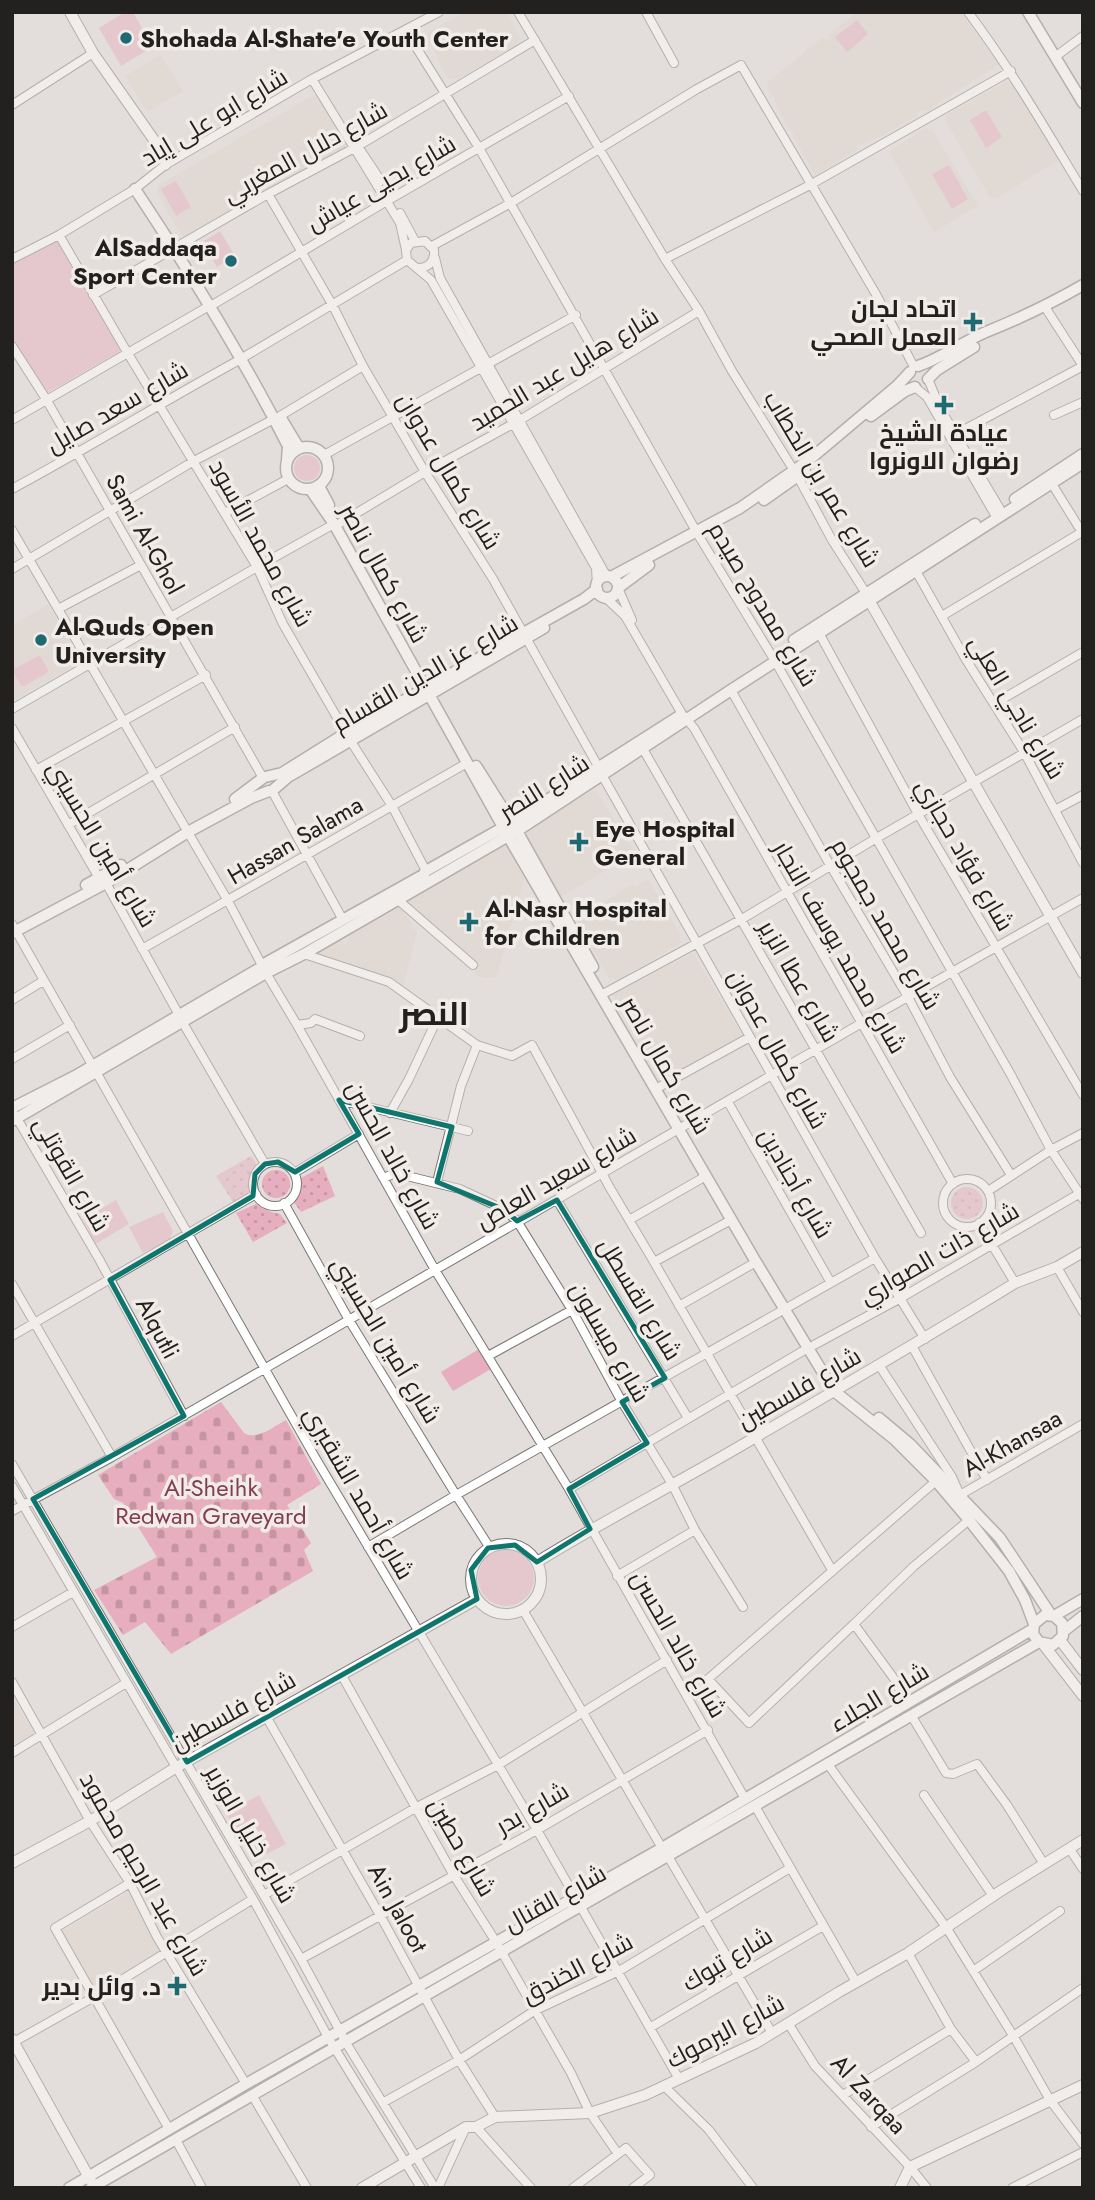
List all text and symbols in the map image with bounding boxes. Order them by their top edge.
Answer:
place label: Shohada Al-Shate'e Youth Center [140,21,509,56]
marker: Shohada Al-Shate'e Youth Center [118,30,134,46]
street label: شارع ابو على إياد [134,59,294,175]
street label: شارع دلال المغربي [216,92,395,213]
street label: شارع يحيى عياش [300,126,462,240]
place label: AlSaddaqa Sport Center [73,230,217,293]
marker: AlSaddaqa Sport Center [223,253,239,269]
place label: اتحاد لجان العمل الصحي [811,291,957,356]
street label: شارع هايل عبد الحميد [463,299,665,439]
marker: اتحاد لجان العمل الصحي [963,312,983,332]
street label: شارع سعد صايل [39,352,195,462]
street label: شارع عمر بن الخطاب [755,384,889,574]
street label: شارع كمال عدوان [388,386,510,556]
marker: عيادة الشيخ رضوان الاونروا [934,395,954,415]
place label: عيادة الشيخ رضوان الاونروا [869,415,1019,478]
street label: شارع محمد الأسود [200,453,322,633]
street label: Sami Al-Ghol [97,467,193,601]
street label: شارع كمال ناصر [330,495,437,649]
street label: شارع ممدوح صيدم [700,515,826,693]
street label: شارع عز الدين القسام [325,605,525,741]
place label: Al-Quds Open University [54,609,214,672]
street label: شارع ناجي العلي [958,628,1074,787]
marker: Al-Quds Open University [33,632,49,648]
street label: شارع النصر [490,745,596,830]
street label: شارع أمين الحسيني [37,754,166,935]
street label: شارع فؤاد حجازي [906,773,1023,938]
street label: Hassan Salama [221,787,369,893]
place label: Eye Hospital General [595,811,735,874]
marker: Eye Hospital General [569,832,589,852]
street label: شارع محمد يوسف النجار [764,832,915,1060]
street label: شارع محمد جمجوم [823,832,949,1016]
place label: Al-Nasr Hospital for Children [484,891,667,954]
marker: Al-Nasr Hospital for Children [459,912,479,932]
street label: شارع عطا الزير [749,912,848,1049]
street label: شارع كمال عدوان [720,963,836,1135]
street label: شارع كمال ناصر [611,988,720,1141]
district label: النصر [398,991,469,1037]
street label: شارع خالد الحسن [338,1074,448,1236]
street label: شارع القوتلي [23,1110,119,1239]
street label: شارع سعيد العاص [469,1118,643,1238]
street label: شارع أجنادين [750,1121,842,1245]
street label: شارع ذات الصواري [852,1193,1026,1314]
street label: شارع القسطل [590,1231,690,1367]
street label: شارع أمين الحسيني [321,1250,450,1431]
street label: شارع ميسلون [561,1275,659,1409]
street label: Alqutli [127,1291,189,1365]
street label: شارع فلسطين [730,1338,868,1438]
street label: شارع أحمد الشقيري [294,1400,423,1586]
street label: Al-Khansaa [956,1400,1068,1486]
park label: Al-Sheihk Redwan Graveyard [115,1470,307,1533]
street label: شارع خالد الحسن [623,1564,735,1724]
street label: شارع الجلاء [823,1654,935,1740]
street label: شارع فلسطين [164,1662,302,1760]
street label: شارع خليل الوزير [196,1757,305,1910]
street label: شارع عبد الرحيم محمود [71,1766,217,1982]
street label: شارع بدر [487,1773,575,1844]
street label: شارع حطين [420,1791,504,1903]
street label: شارع القنال [497,1855,613,1941]
street label: Ain Jaloot [359,1857,437,1959]
street label: شارع تبوك [675,1918,779,2000]
street label: شارع الخندق [515,1924,639,2012]
place label: د. وائل بدير [41,1969,161,2004]
marker: د. وائل بدير [167,1976,187,1996]
street label: شارع اليرموك [660,1985,790,2077]
street label: Al Zarqaa [823,2046,915,2142]

